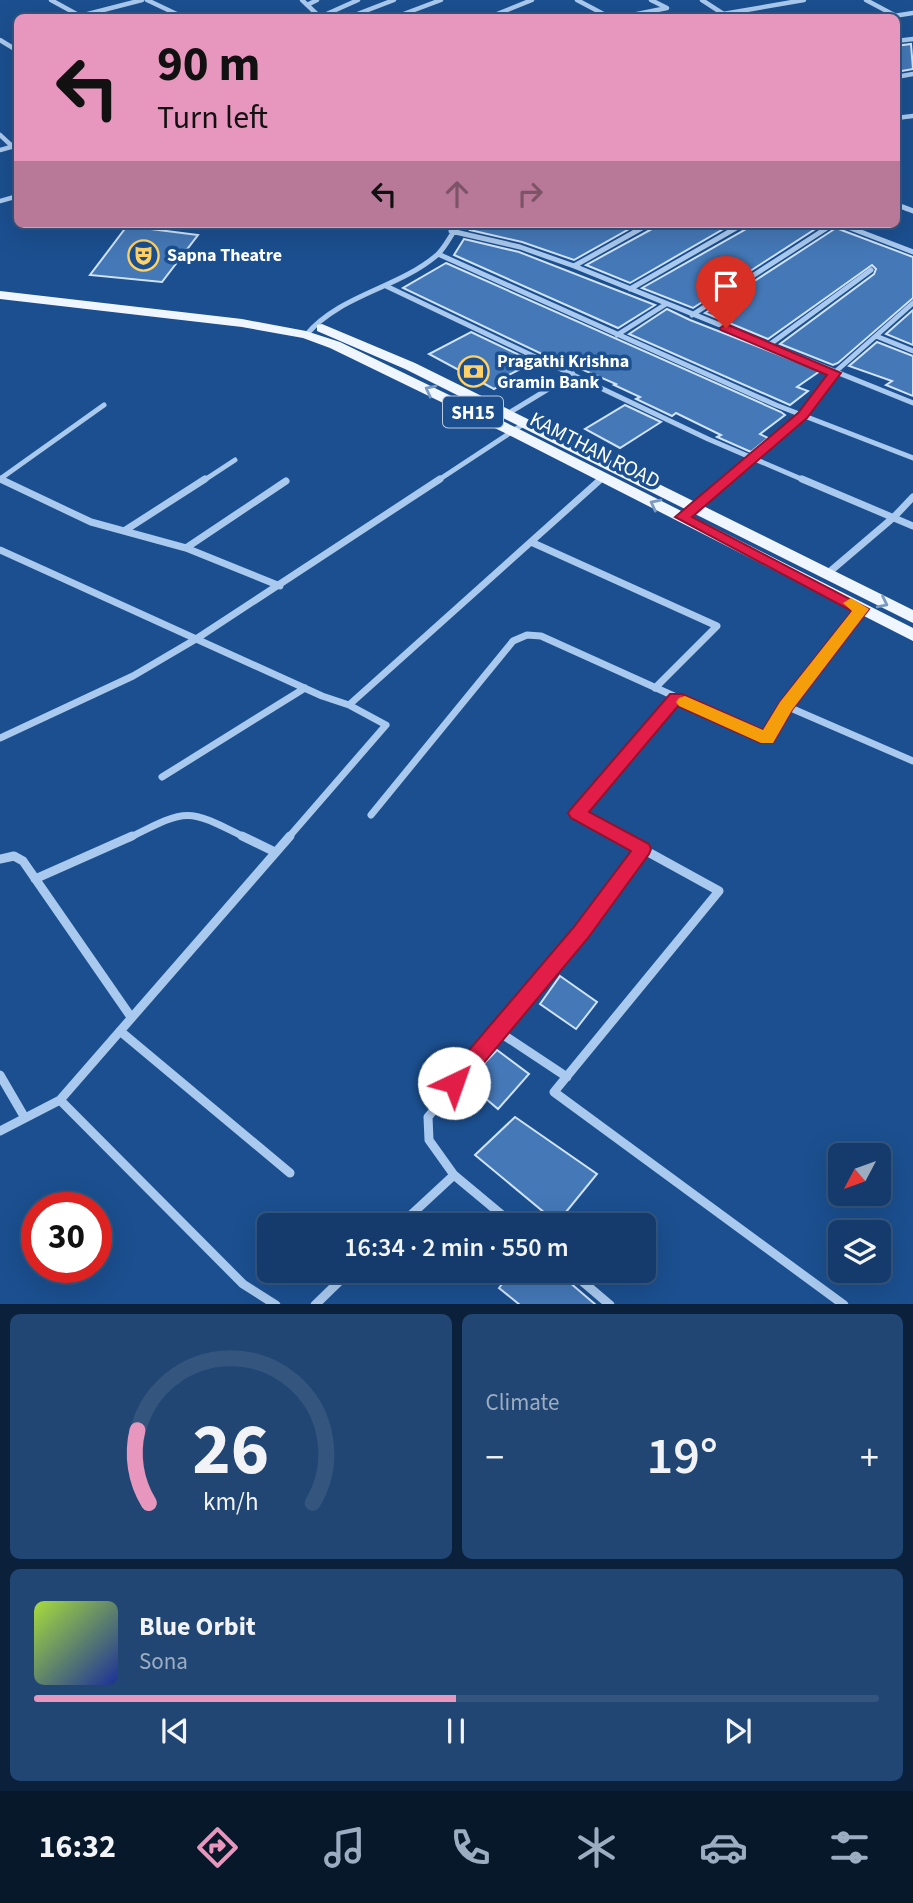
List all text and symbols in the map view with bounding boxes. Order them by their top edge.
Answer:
text: 90 m [157,30,261,100]
icon: left [42,42,133,133]
text: Turn left [157,95,268,141]
icon: left [365,175,403,213]
icon: ahead [438,175,476,213]
icon: right [511,175,549,213]
theatre icon: Sapna Theatre [127,238,161,272]
place label: Sapna Theatre [167,243,282,268]
pin [696,256,756,328]
icon: arrive [707,267,745,305]
place label: Pragathi Krishna Gramin Bank [497,349,629,395]
bank icon: Pragathi Krishna Gramin Bank [457,354,491,388]
one-way arrow [425,385,438,399]
road number: SH15 [443,396,503,428]
street label: KAMTHAN ROAD [525,404,665,496]
one-way arrow [650,499,663,513]
one-way arrow [876,594,888,608]
position arrow [417,1046,491,1120]
north arrow [828,1143,891,1206]
map controls [828,1143,891,1283]
speed limit sign: 30 [21,1192,112,1283]
button: layers [828,1220,891,1283]
text: 16:34 · 2 min · 550 m [344,1229,569,1266]
text: Climate [486,1386,559,1419]
text: 26 [192,1398,269,1502]
text: 19° [647,1420,718,1494]
text: − [486,1431,504,1485]
text: + [860,1431,879,1485]
text: km/h [203,1483,259,1519]
text: Blue Orbit [139,1608,256,1645]
text: Sona [139,1645,188,1678]
icon: previous [156,1712,194,1750]
icon: pause [437,1712,475,1750]
icon: next [719,1712,757,1750]
icon: directions [193,1823,242,1872]
icon: music [320,1823,369,1872]
icon: phone [446,1823,495,1872]
icon: climate [572,1823,621,1872]
icon: car [699,1823,748,1872]
icon: filters [825,1823,874,1872]
text: 16:32 [39,1824,116,1870]

